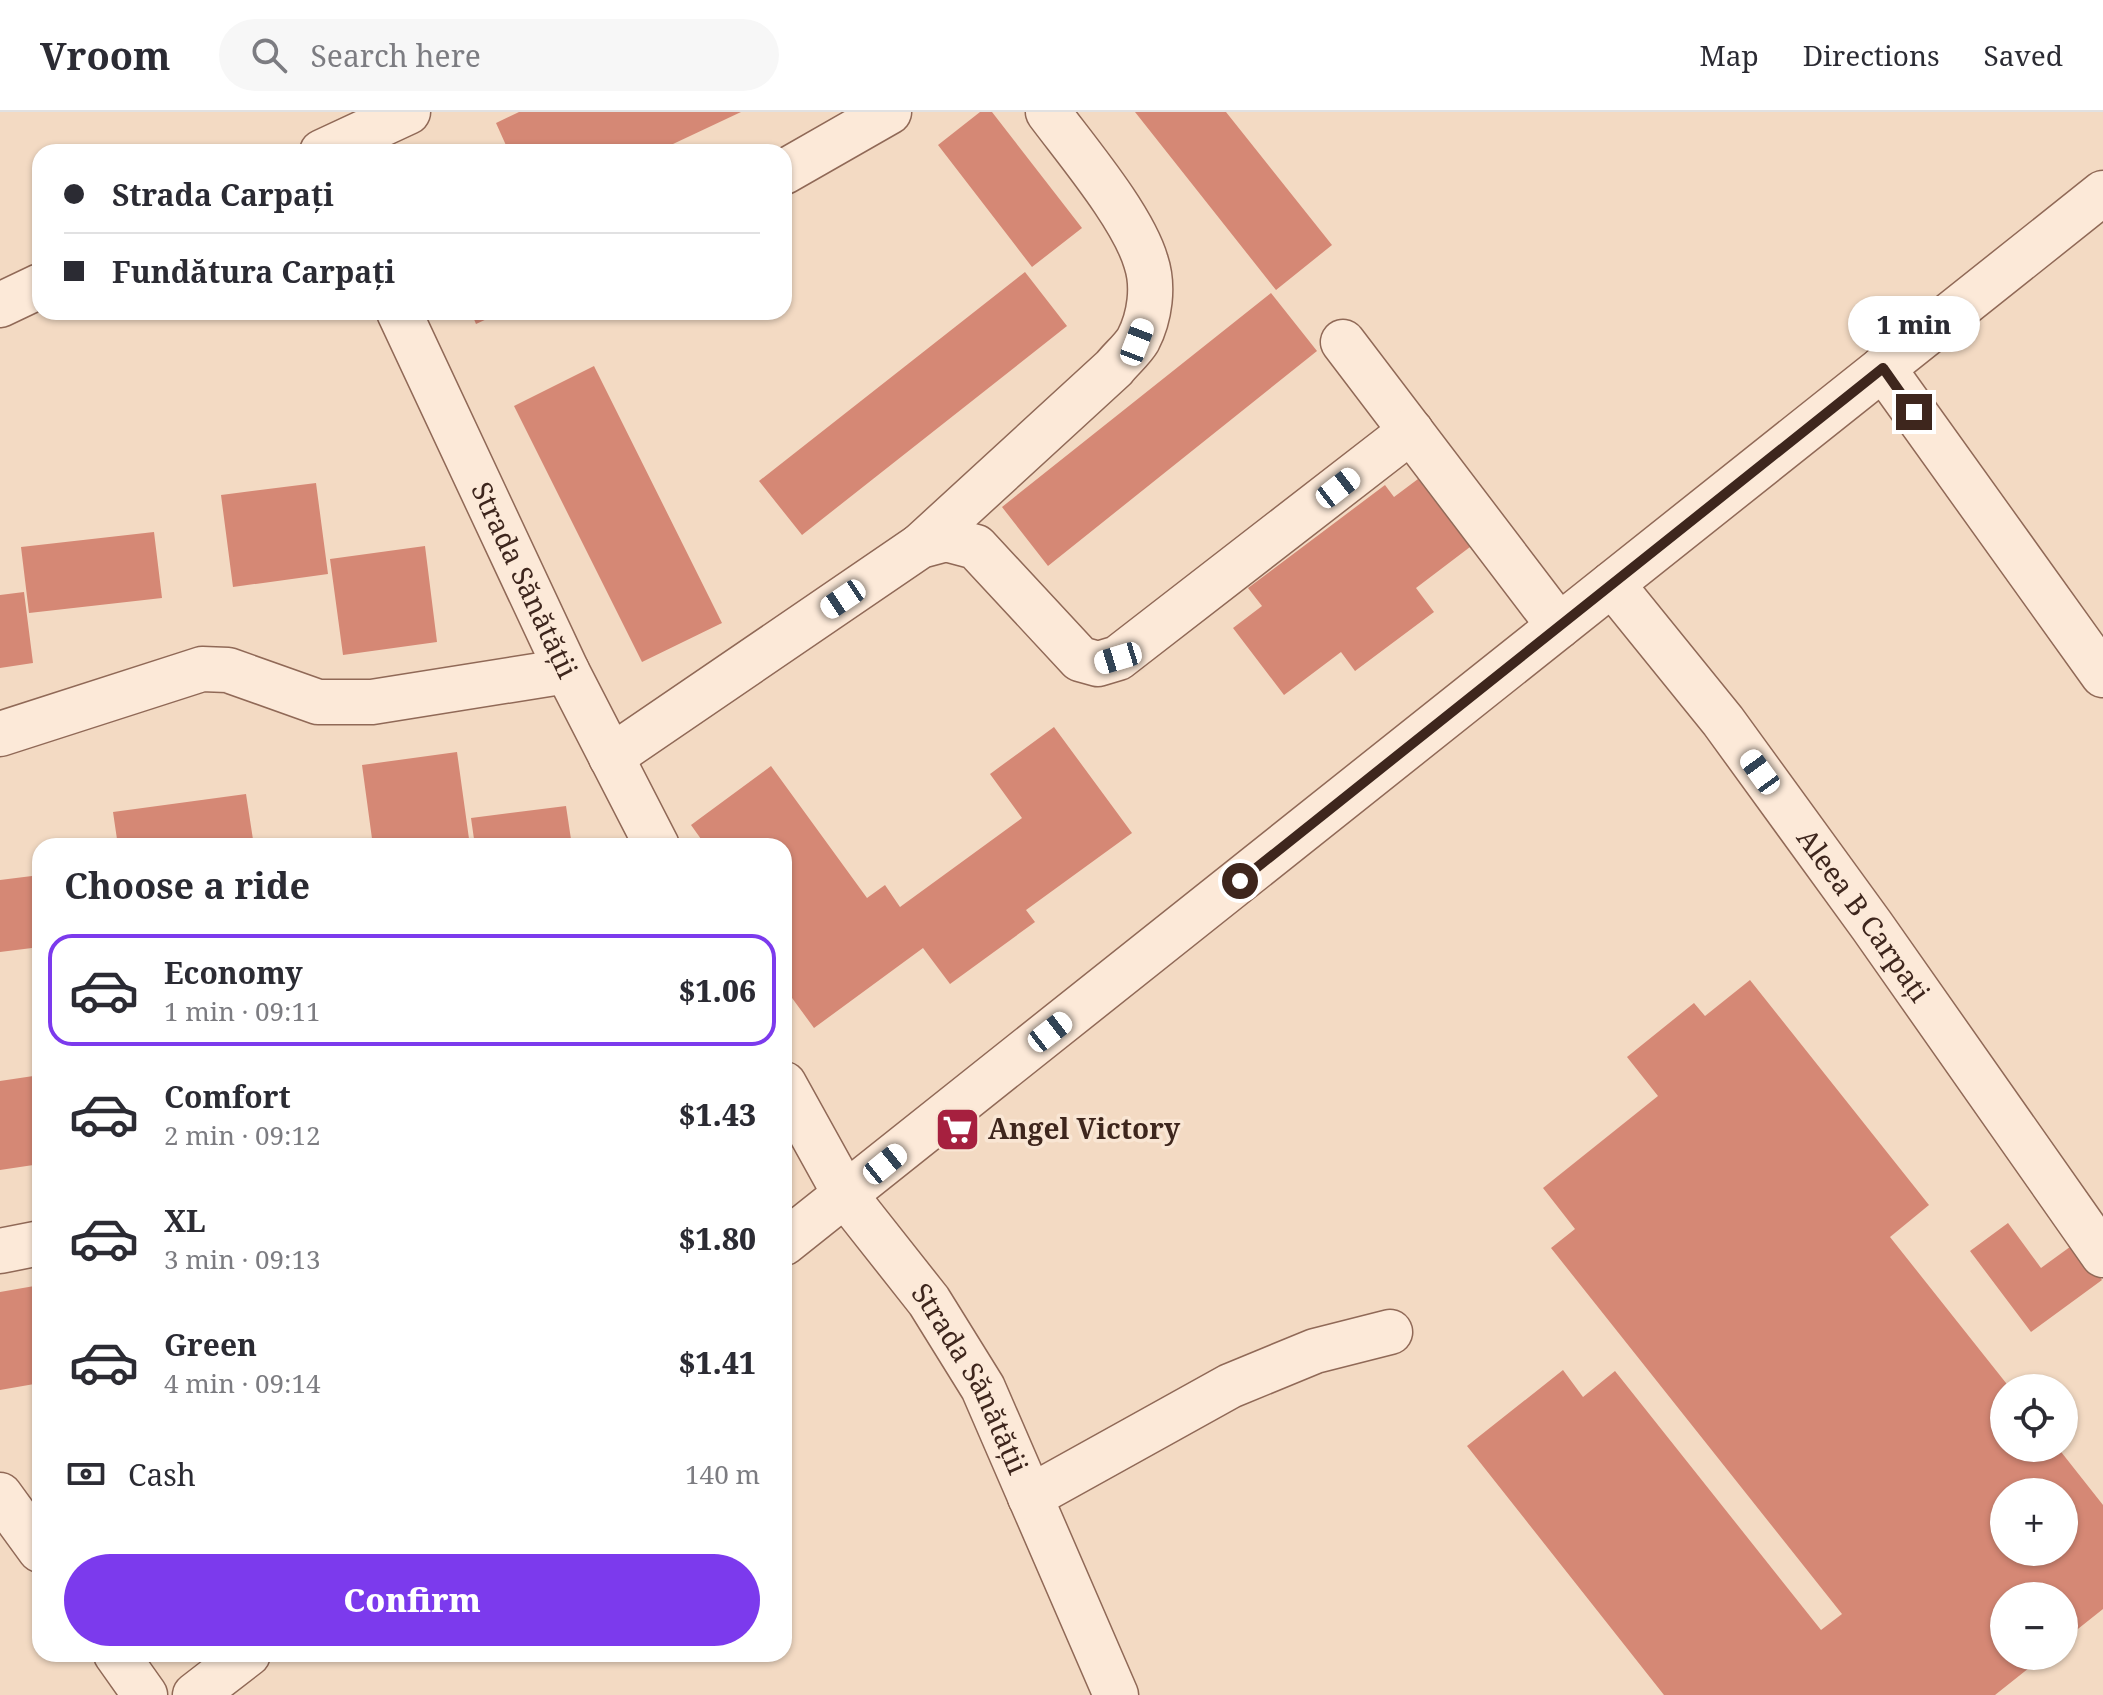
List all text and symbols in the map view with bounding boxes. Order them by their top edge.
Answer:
search box [219,19,779,91]
text: Vroom [40,29,171,81]
icon: search [247,33,291,77]
text: Search here [311,35,481,76]
text: Map [1699,36,1759,74]
text: Directions [1803,36,1940,74]
text: Saved [1984,36,2063,74]
text: Strada Carpați [112,174,334,215]
text: Fundătura Carpați [112,251,395,292]
callout: 1 min [1848,296,1980,352]
text: 1 min [1877,306,1951,342]
car [1117,315,1157,369]
route end [1896,394,1932,430]
car [1312,464,1364,512]
street label: Strada Sănătății [463,476,587,684]
car [816,576,870,622]
car [1092,640,1144,676]
car [1736,746,1784,798]
street label: Aleea B Carpați [1789,820,1939,1009]
text: Choose a ride [64,861,310,910]
route start [1222,863,1258,899]
text: Economy [164,952,303,993]
icon: car [68,954,140,1026]
text: $1.06 [679,970,756,1011]
text: 1 min · 09:11 [164,993,321,1029]
car [1024,1008,1076,1056]
text: Comfort [164,1076,291,1117]
icon: car [68,1078,140,1150]
text: $1.43 [679,1094,756,1135]
supermarket icon: Angel Victory [933,1105,981,1153]
place label: Angel Victory [988,1109,1181,1147]
text: 2 min · 09:12 [164,1117,321,1153]
car [859,1140,911,1188]
text: XL [164,1200,206,1241]
icon: car [68,1202,140,1274]
text: $1.80 [679,1218,756,1259]
text: 3 min · 09:13 [164,1241,321,1277]
street label: Strada Sănătății [904,1275,1038,1479]
text: Green [164,1324,257,1365]
icon: car [68,1326,140,1398]
text: $1.41 [679,1342,756,1383]
text: 4 min · 09:14 [164,1365,321,1401]
map controls [1990,1374,2078,1670]
button: locate [1990,1374,2078,1462]
icon: cash [64,1452,108,1496]
text: Cash [128,1454,196,1495]
text: 140 m [685,1456,760,1492]
button: + [1990,1478,2078,1566]
button: Confirm [64,1554,760,1646]
button: − [1990,1582,2078,1670]

